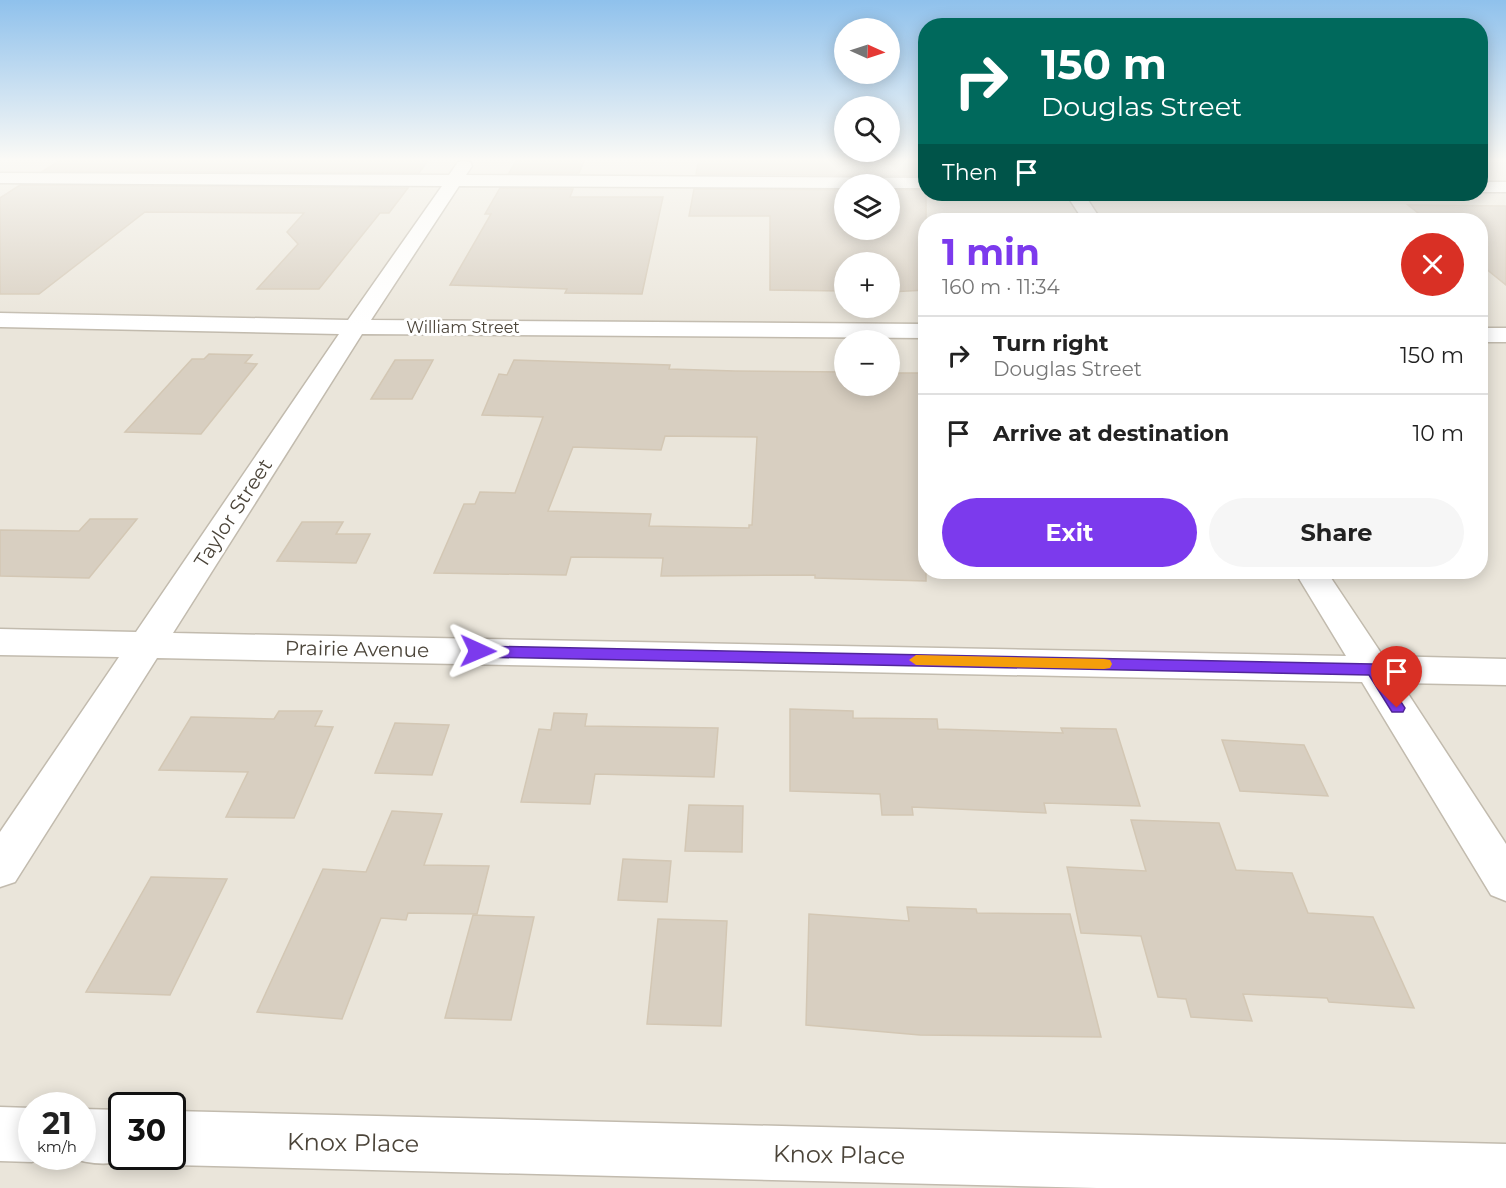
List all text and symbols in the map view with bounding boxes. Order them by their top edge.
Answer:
north arrow [834,18,900,84]
map controls [834,18,900,396]
text: 150 m [1041,38,1167,90]
icon: right [942,42,1020,120]
text: Douglas Street [1041,90,1242,123]
button: search [834,96,900,162]
icon: arrive [1010,156,1043,189]
text: Then [942,159,998,186]
button: layers [834,174,900,240]
text: 1 min [942,230,1040,274]
button: close [1401,233,1464,296]
button: + [834,252,900,318]
text: 160 m · 11:34 [942,275,1060,299]
street label: William Street [406,318,520,337]
button: − [834,330,900,396]
text: Turn right [993,330,1108,357]
icon: right [942,339,975,372]
text: 150 m [1400,342,1464,369]
text: Douglas Street [993,357,1142,381]
icon: arrive [942,417,975,450]
text: Arrive at destination [993,420,1229,447]
text: 10 m [1412,420,1464,447]
street label: Taylor Street [189,454,277,572]
button: Exit [942,498,1197,567]
button: Share [1209,498,1464,567]
position arrow [446,619,510,683]
street label: Prairie Avenue [285,636,429,662]
pin [1371,646,1422,708]
icon: arrive [1380,655,1413,688]
speed limit sign: 30 [108,1092,186,1170]
text: 21 [42,1105,72,1142]
street label: Knox Place [287,1127,419,1158]
text: km/h [37,1137,77,1156]
street label: Knox Place [773,1139,905,1170]

